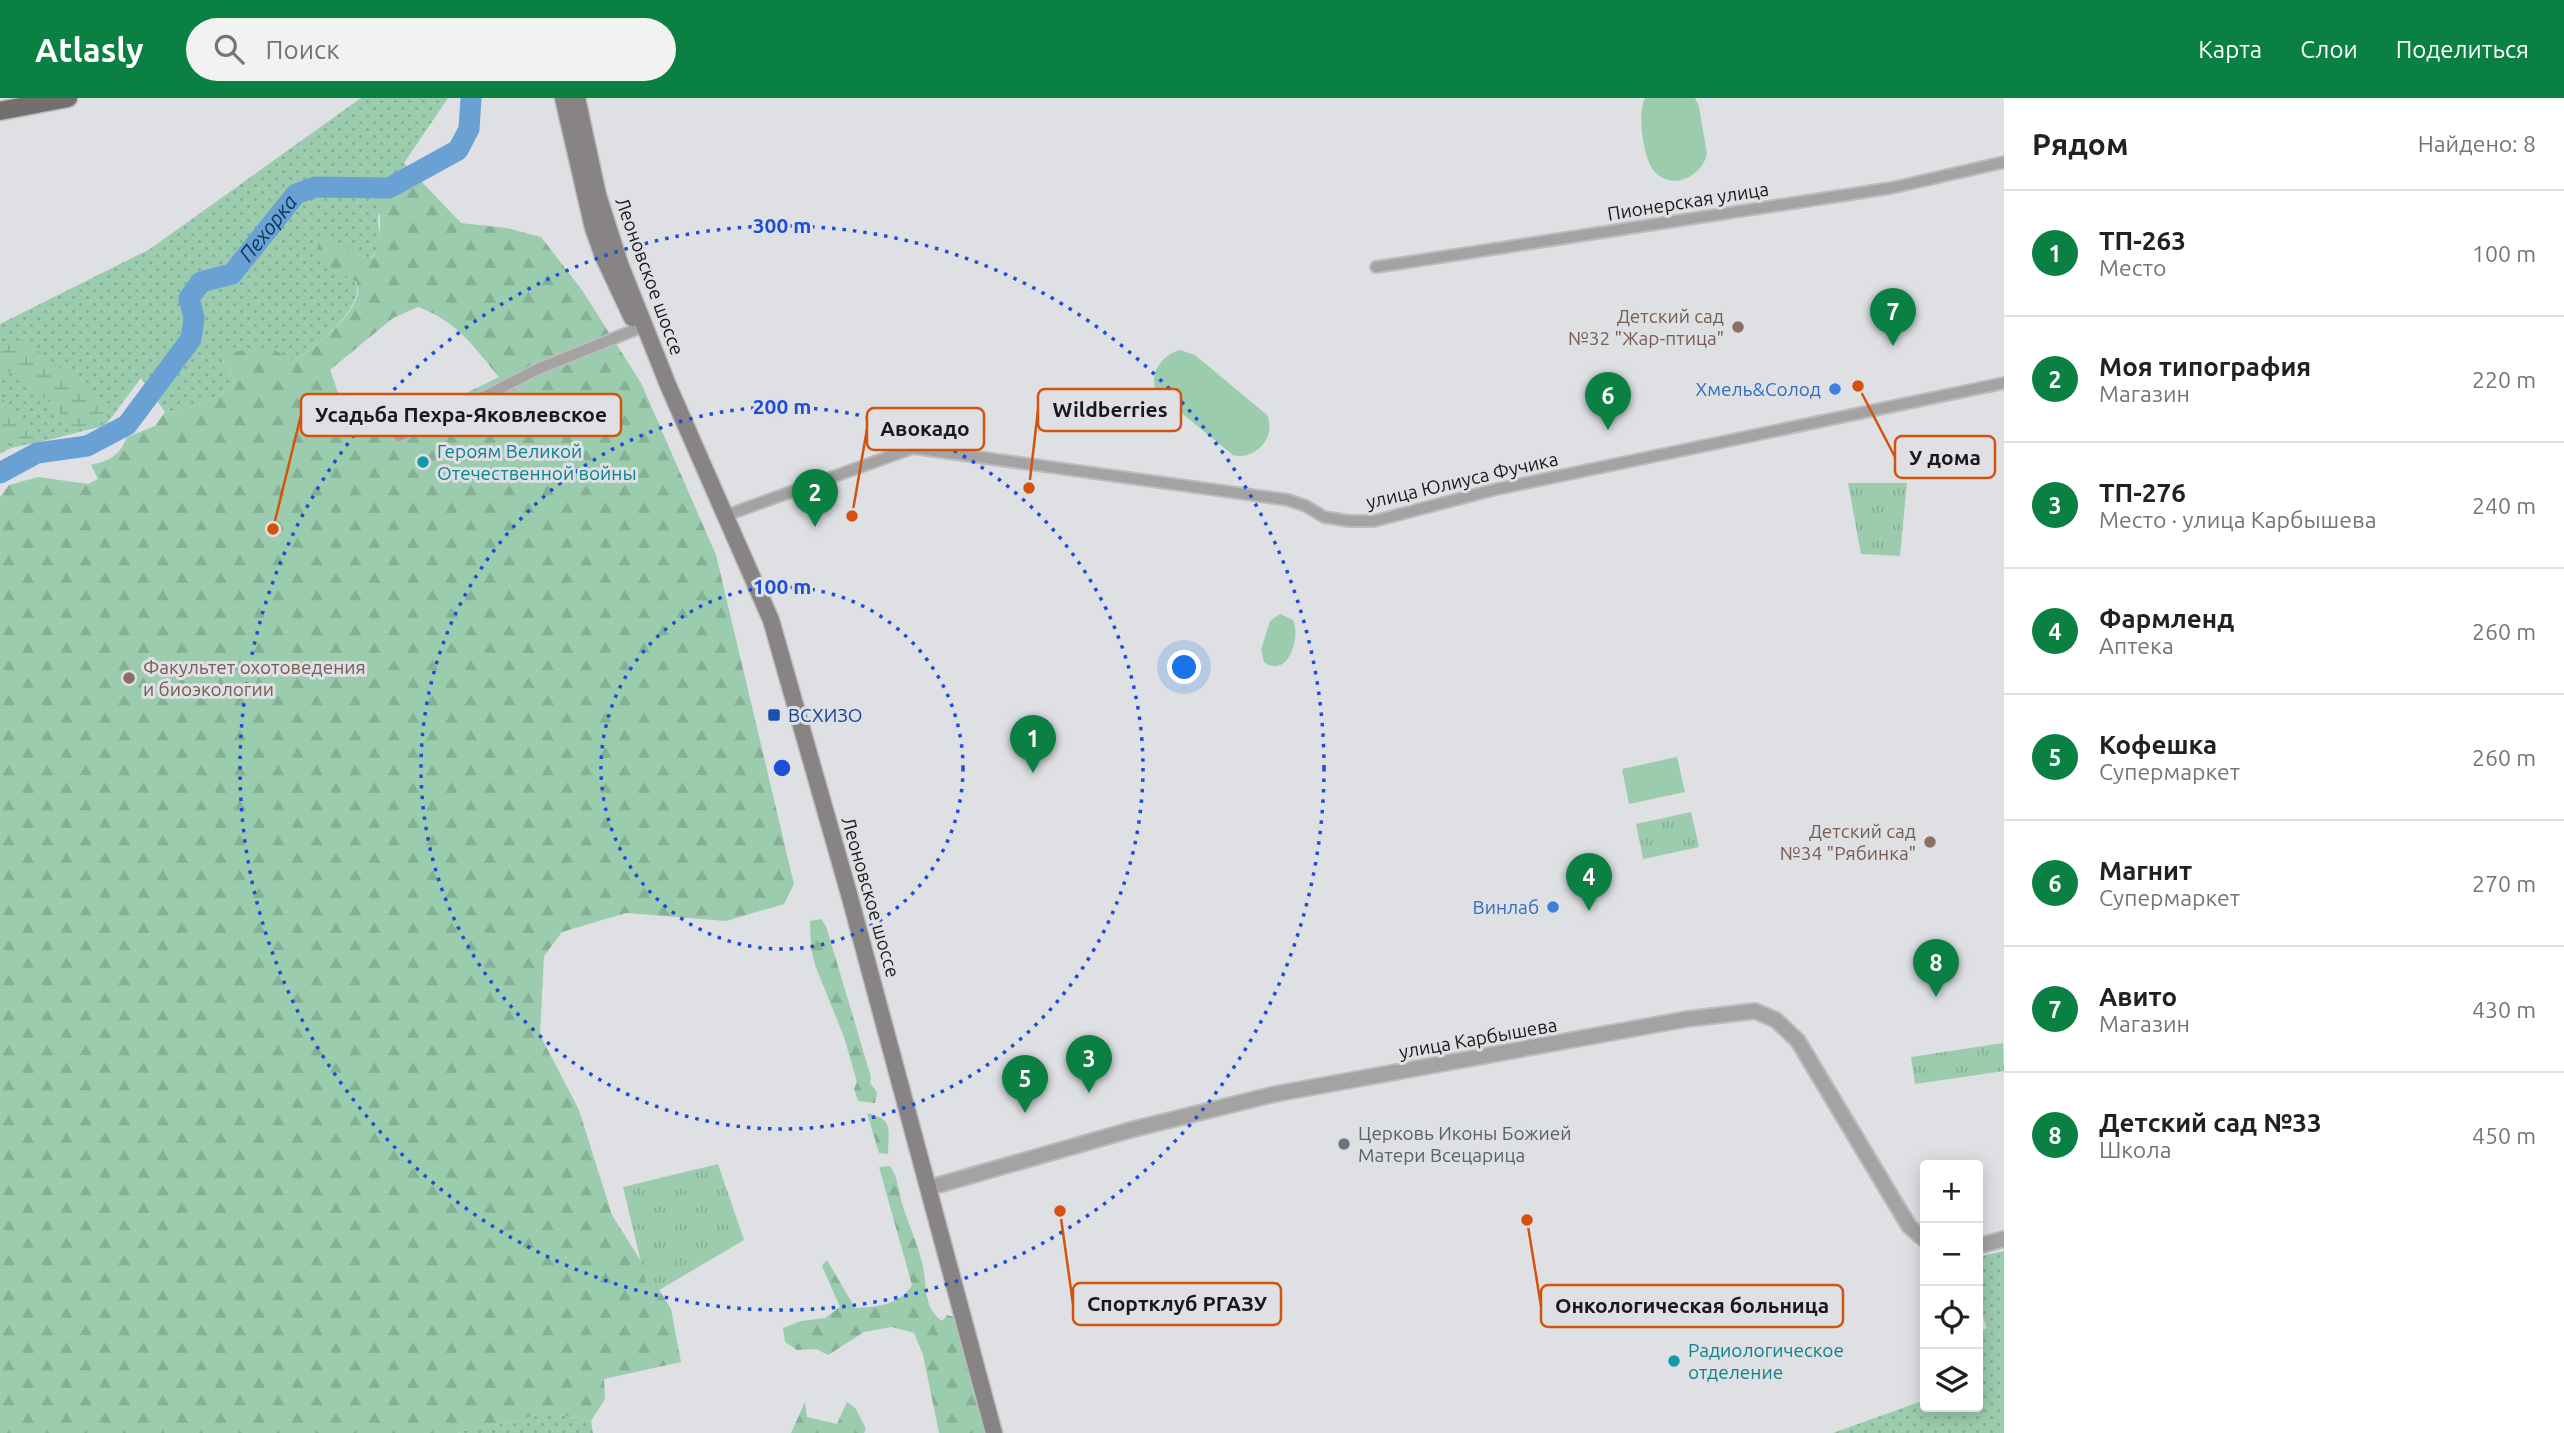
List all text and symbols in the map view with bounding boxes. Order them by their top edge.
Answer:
search box [186,18,676,81]
icon: search [210,30,248,68]
text: Atlasly [35,31,144,68]
text: Поиск [266,35,340,64]
text: Карта [2198,36,2262,63]
text: Слои [2300,36,2358,63]
text: Поделиться [2396,36,2529,63]
text: Рядом [2032,127,2128,161]
text: Найдено: 8 [2418,131,2536,156]
street label: Пионерская улица [1606,177,1770,225]
water label: Пехорка [234,190,302,266]
street label: Леоновское шоссе [611,194,689,358]
text: 300 m [753,213,811,237]
text: ТП-263 [2099,226,2186,255]
text: 1 [2049,241,2061,266]
text: 100 m [2472,241,2536,266]
text: Место [2099,255,2166,280]
pin: 7 [1870,288,1916,346]
place label: Детский сад №32 "Жар-птица" [1568,305,1724,349]
marker: Детский сад №32 "Жар-птица" [1730,319,1746,335]
text: Моя типография [2099,352,2311,381]
text: 2 [2049,367,2061,392]
text: 220 m [2472,367,2536,392]
pin: 6 [1585,372,1631,430]
place label: Хмель&Солод [1696,378,1821,400]
marker: Хмель&Солод [1827,381,1843,397]
text: Магазин [2099,381,2190,406]
callout: Wildberries [1038,389,1181,431]
callout: Усадьба Пехра-Яковлевское [301,394,621,436]
text: 200 m [753,394,811,418]
text: Wildberries [1052,397,1168,421]
text: Усадьба Пехра-Яковлевское [315,402,607,426]
callout: Авокадо [867,408,984,450]
text: Авокадо [880,416,970,440]
callout: У дома [1895,436,1995,478]
place label: Героям Великой Отечественной войны [437,440,637,484]
text: У дома [1909,445,1981,469]
street label: улица Юлиуса Фучика [1364,447,1560,513]
marker: Героям Великой Отечественной войны [415,454,431,470]
pin: 2 [792,469,838,527]
text: ТП-276 [2099,478,2186,507]
text: 3 [2049,493,2061,518]
text: 240 m [2472,493,2536,518]
text: Место · улица Карбышева [2099,507,2376,532]
text: 100 m [753,574,811,598]
text: Фармленд [2099,604,2234,633]
text: 4 [2049,619,2061,644]
text: 260 m [2472,619,2536,644]
text: Аптека [2099,633,2174,658]
your location [1167,650,1201,684]
place label: Факультет охотоведения и биоэкологии [143,656,366,700]
marker: Факультет охотоведения и биоэкологии [121,670,137,686]
place label: ВСХИЗО [788,704,863,726]
marker: ВСХИЗО [766,707,782,723]
pin: 1 [1010,715,1056,773]
text: Кофешка [2099,730,2217,759]
text: 5 [2049,745,2061,770]
text: 260 m [2472,745,2536,770]
centre of rings [770,756,794,780]
text: Супермаркет [2099,759,2240,784]
street label: Леоновское шоссе [838,814,904,980]
place label: Детский сад №34 "Рябинка" [1780,820,1916,864]
marker: Детский сад №34 "Рябинка" [1922,834,1938,850]
pin: 4 [1566,853,1612,911]
text: Магнит [2099,856,2192,885]
text: 6 [2049,871,2061,896]
text: 270 m [2472,871,2536,896]
text: Супермаркет [2099,885,2240,910]
place label: Винлаб [1473,896,1539,918]
marker: Винлаб [1545,899,1561,915]
pin: 8 [1913,939,1959,997]
text: Авито [2099,982,2177,1011]
text: 7 [2049,997,2061,1022]
text: 430 m [2472,997,2536,1022]
text: Магазин [2099,1011,2190,1036]
street label: улица Карбышева [1397,1013,1559,1063]
pin: 3 [1066,1035,1112,1093]
pin: 5 [1002,1055,1048,1113]
text: Детский сад №33 [2099,1108,2322,1137]
place label: Церковь Иконы Божией Матери Всецарица [1358,1122,1572,1166]
text: 8 [2049,1123,2061,1148]
text: 450 m [2472,1123,2536,1148]
marker: Церковь Иконы Божией Матери Всецарица [1336,1136,1352,1152]
text: Школа [2099,1137,2171,1162]
map controls [1920,1160,1983,1412]
button: + [1920,1160,1983,1223]
button: − [1920,1223,1983,1286]
callout: Спортклуб РГАЗУ [1073,1283,1281,1325]
callout: Онкологическая больница [1541,1285,1843,1327]
button: locate [1920,1286,1983,1349]
text: Спортклуб РГАЗУ [1087,1291,1268,1315]
text: Онкологическая больница [1555,1293,1829,1317]
place label: Радиологическое отделение [1688,1339,1844,1383]
button: layers [1920,1349,1983,1412]
marker: Радиологическое отделение [1666,1353,1682,1369]

